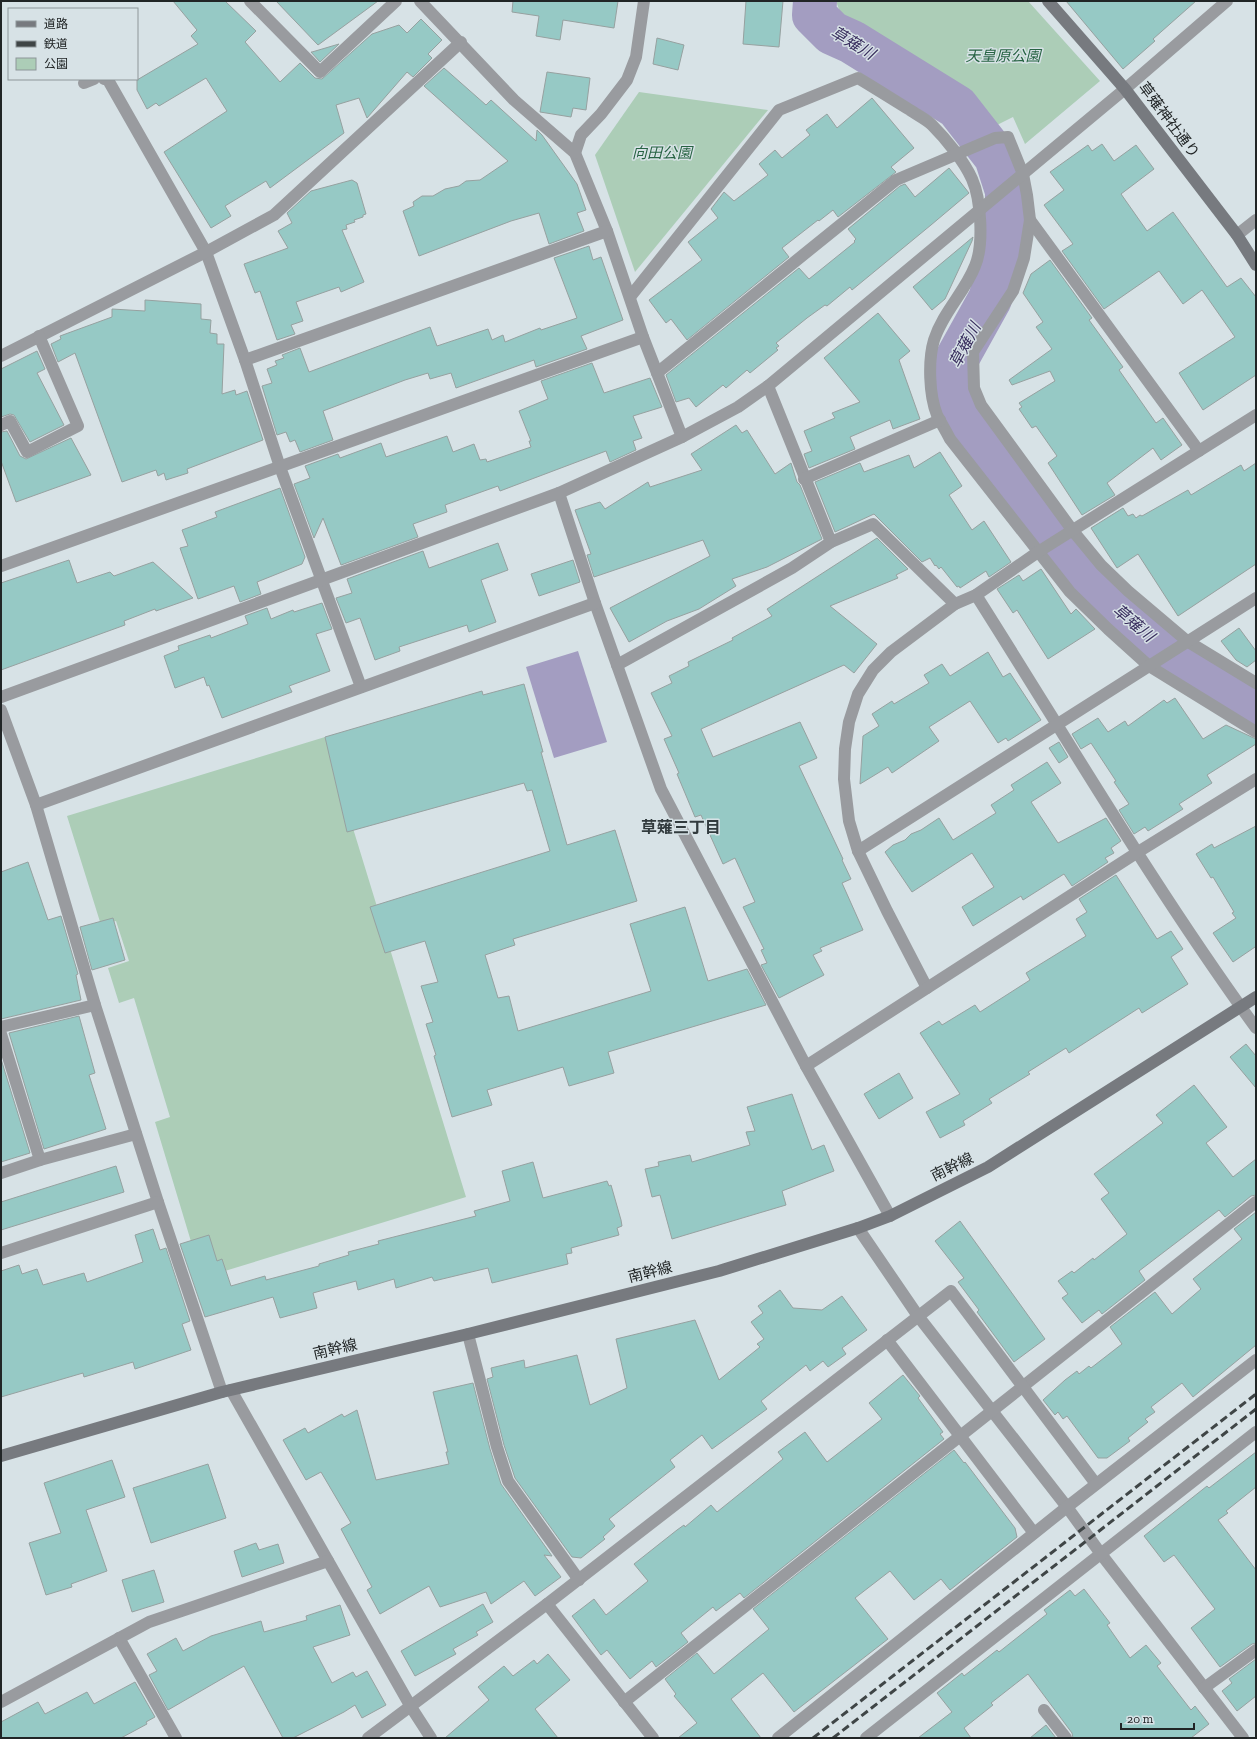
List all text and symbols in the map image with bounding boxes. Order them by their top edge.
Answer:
legend [8,8,138,80]
text: 道路 [44,17,68,31]
water label: 草薙川 [828,22,880,65]
text: 鉄道 [44,37,68,51]
park label: 天皇原公園 [965,47,1042,65]
text: 公園 [44,57,68,71]
street label: 草薙神社通り [1135,79,1203,161]
park label: 向田公園 [632,144,694,162]
water label: 草薙川 [945,318,986,371]
water label: 草薙川 [1110,600,1160,647]
district label: 草薙三丁目 [641,818,721,837]
street label: 南幹線 [928,1149,976,1185]
street label: 南幹線 [626,1258,674,1286]
street label: 南幹線 [311,1335,359,1363]
scale bar [1121,1705,1194,1731]
text: 20 m [1127,1712,1154,1726]

